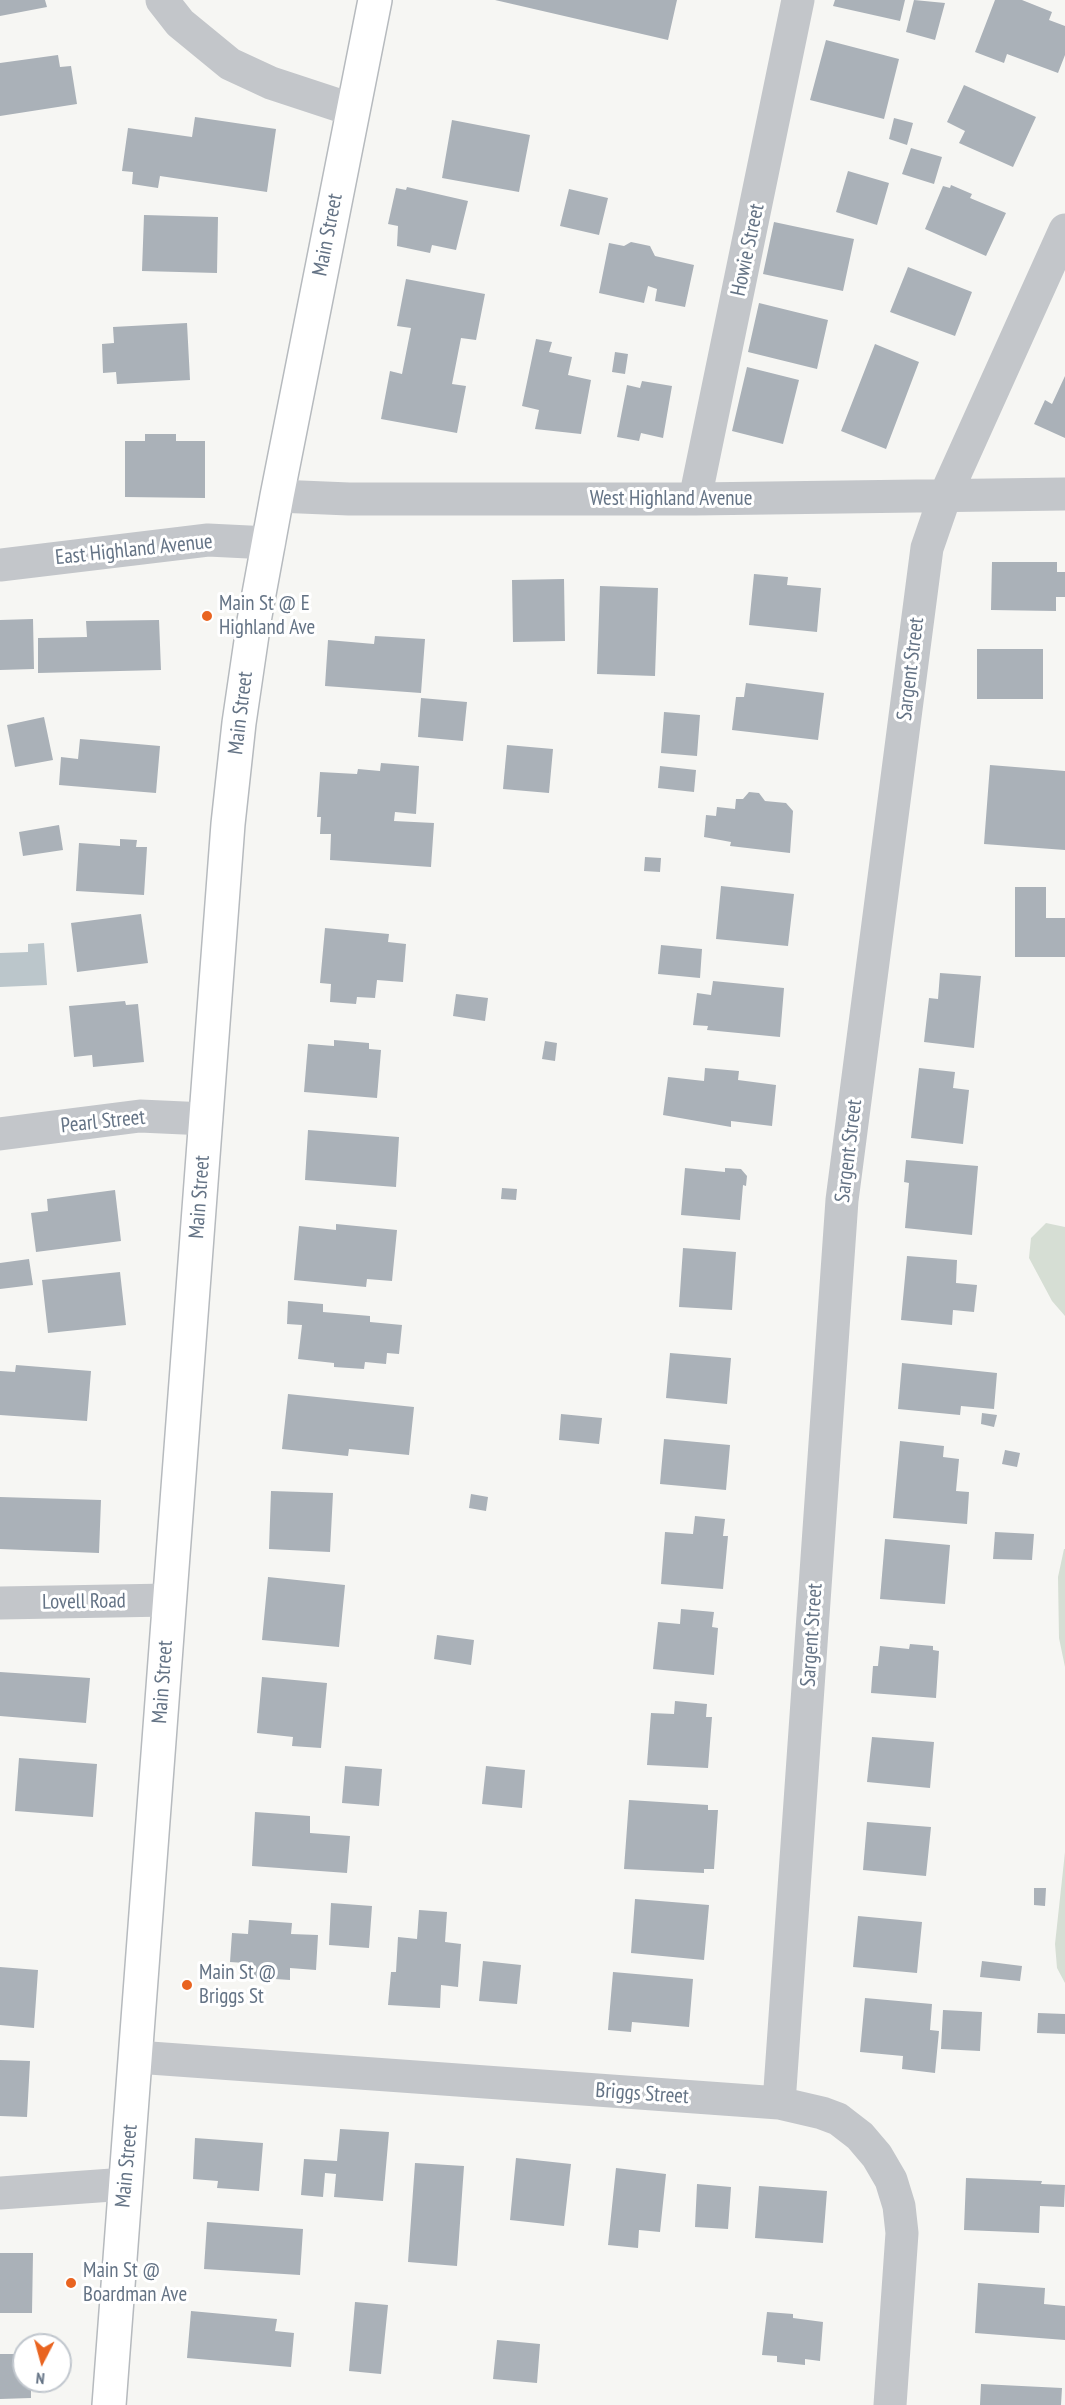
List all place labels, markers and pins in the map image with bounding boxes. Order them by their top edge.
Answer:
place label: Main St @ E Highland Ave [219,591,315,641]
marker: Main St @ E Highland Ave [200,609,214,623]
place label: Main St @ Briggs St [199,1960,276,2010]
marker: Main St @ Briggs St [180,1978,194,1992]
place label: Main St @ Boardman Ave [83,2258,187,2308]
marker: Main St @ Boardman Ave [64,2276,78,2290]

